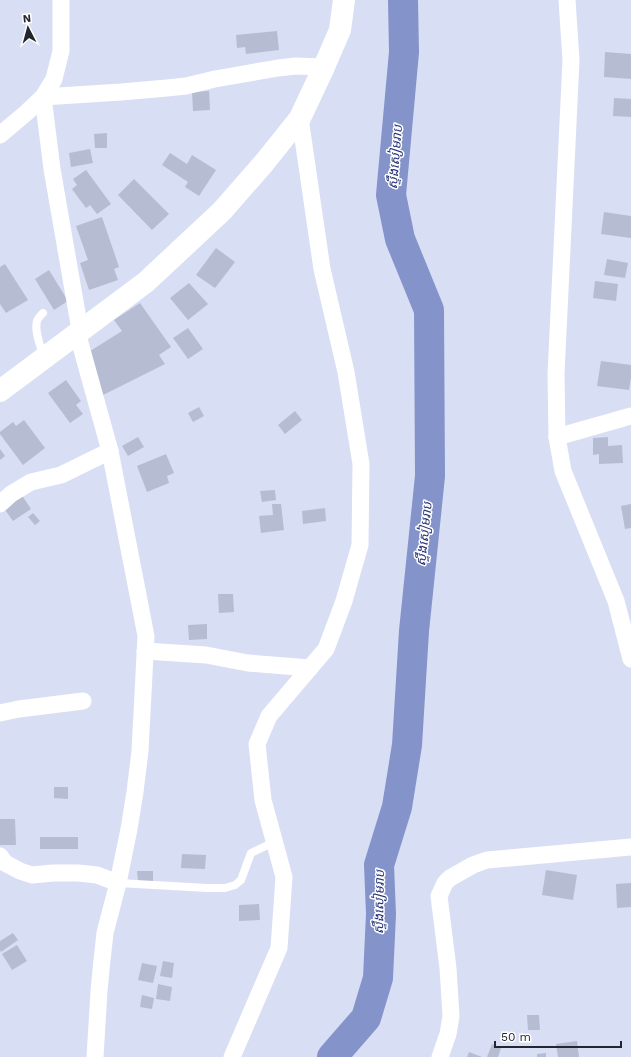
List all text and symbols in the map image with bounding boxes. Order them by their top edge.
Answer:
north arrow [8,8,48,48]
text: N [22,12,32,25]
water label: ស្ទឹងសៀមរាប [384,122,407,190]
water label: ស្ទឹងសៀមរាប [412,499,436,567]
water label: ស្ទឹងសៀមរាប [370,868,388,934]
scale bar [495,1023,621,1049]
text: 50 m [501,1030,531,1044]

